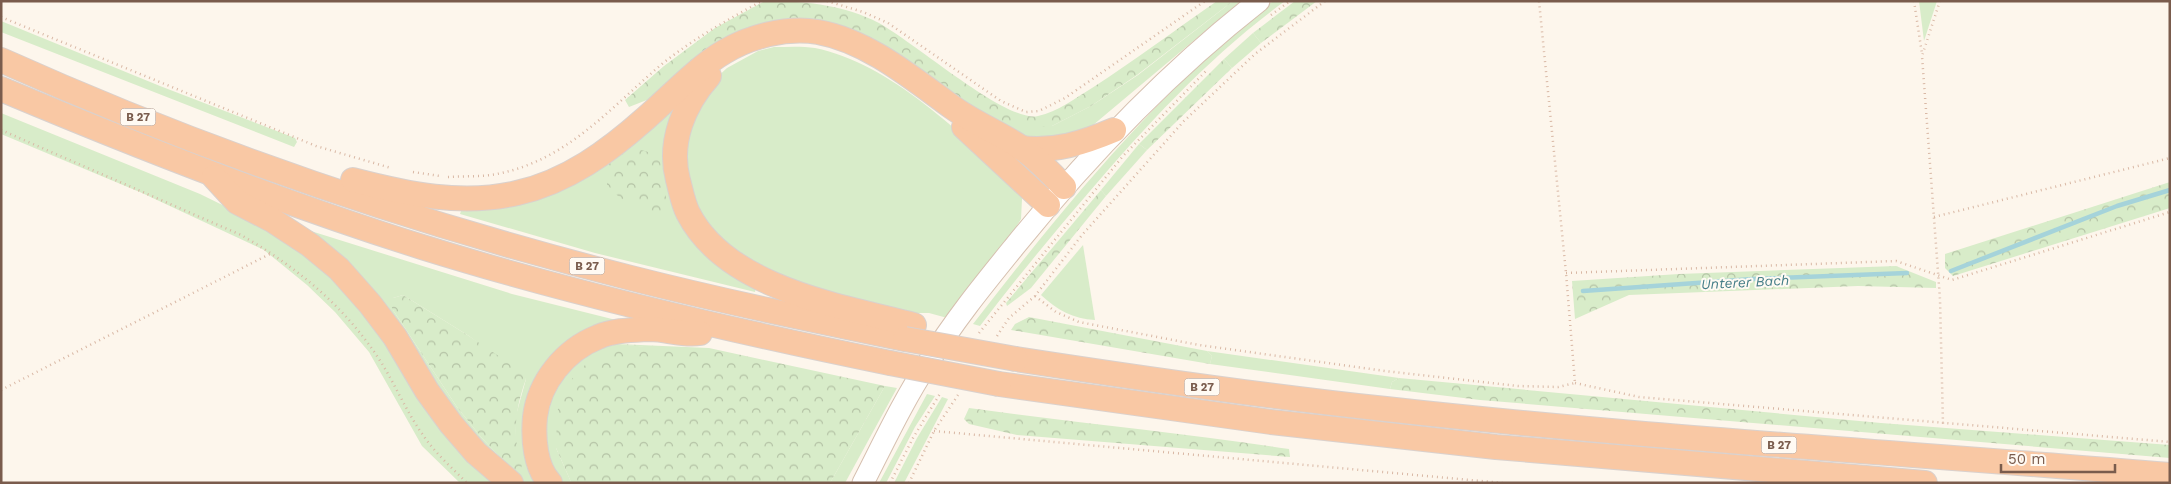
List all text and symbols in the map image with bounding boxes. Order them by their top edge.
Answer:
road number: B 27 [120,108,156,125]
road number: B 27 [570,258,604,274]
water label: Unterer Bach [1701,272,1789,292]
road number: B 27 [1184,378,1220,396]
road number: B 27 [1762,436,1796,454]
scale bar [2001,442,2115,474]
text: 50 m [2008,450,2045,468]

